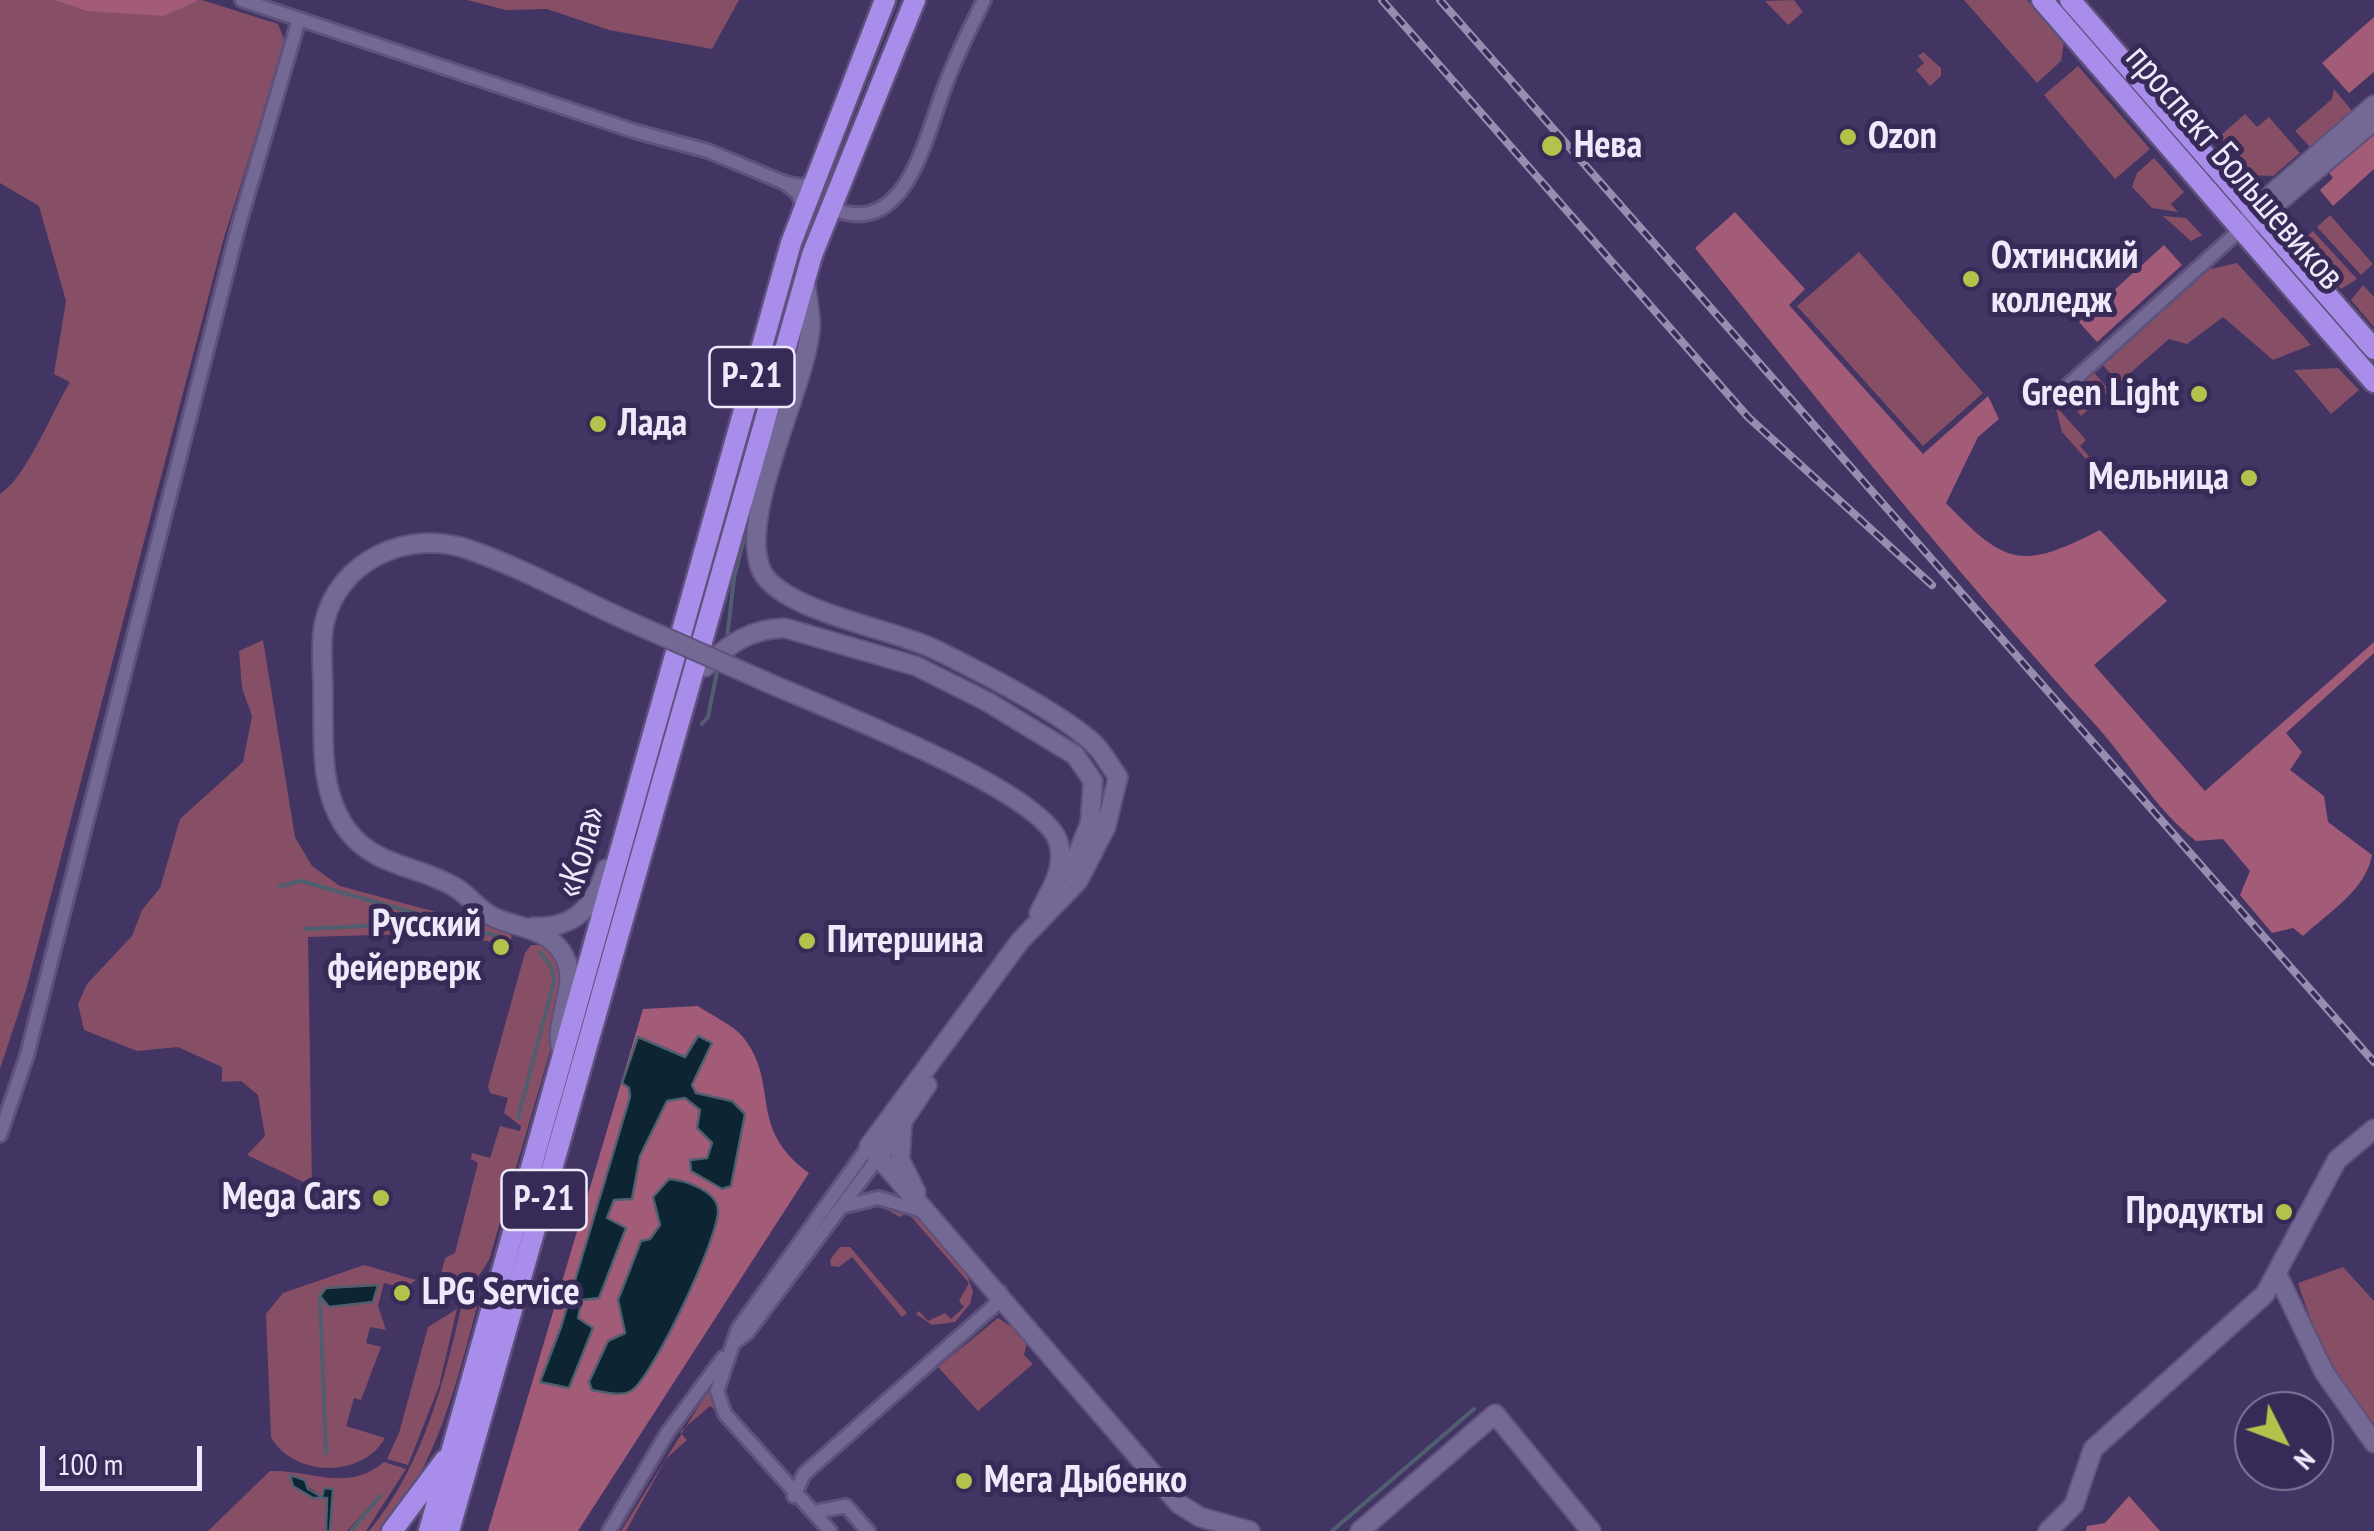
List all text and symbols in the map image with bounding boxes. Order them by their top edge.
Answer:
street label: проспект Большевиков [2115,36,2353,300]
place label: Ozon [1868,114,1937,160]
place label: Нева [1574,123,1642,169]
marker: Ozon [1837,126,1859,148]
marker: Нева [1539,133,1565,159]
place label: Охтинский колледж [1991,234,2138,323]
marker: Охтинский колледж [1960,268,1982,290]
road number: Р-21 [710,347,794,407]
place label: Green Light [2022,371,2179,417]
marker: Green Light [2188,383,2210,405]
place label: Лада [618,401,687,447]
marker: Лада [587,413,609,435]
place label: Мельница [2088,455,2229,501]
marker: Мельница [2238,467,2260,489]
street label: «Кола» [547,801,617,903]
place label: Русский фейерверк [327,902,481,992]
place label: Питершина [827,918,984,964]
marker: Питершина [796,930,818,952]
marker: Русский фейерверк [490,936,512,958]
road number: Р-21 [502,1170,586,1230]
place label: Mega Cars [222,1175,361,1221]
marker: Mega Cars [370,1187,392,1209]
place label: Продукты [2126,1189,2264,1235]
marker: Продукты [2273,1201,2295,1223]
place label: LPG Service [422,1270,580,1316]
marker: LPG Service [391,1282,413,1304]
north arrow [2234,1391,2334,1491]
scale bar [45,1426,208,1488]
text: N [2286,1442,2324,1478]
text: 100 m [57,1444,123,1483]
place label: Мега Дыбенко [984,1458,1187,1504]
marker: Мега Дыбенко [953,1470,975,1492]

